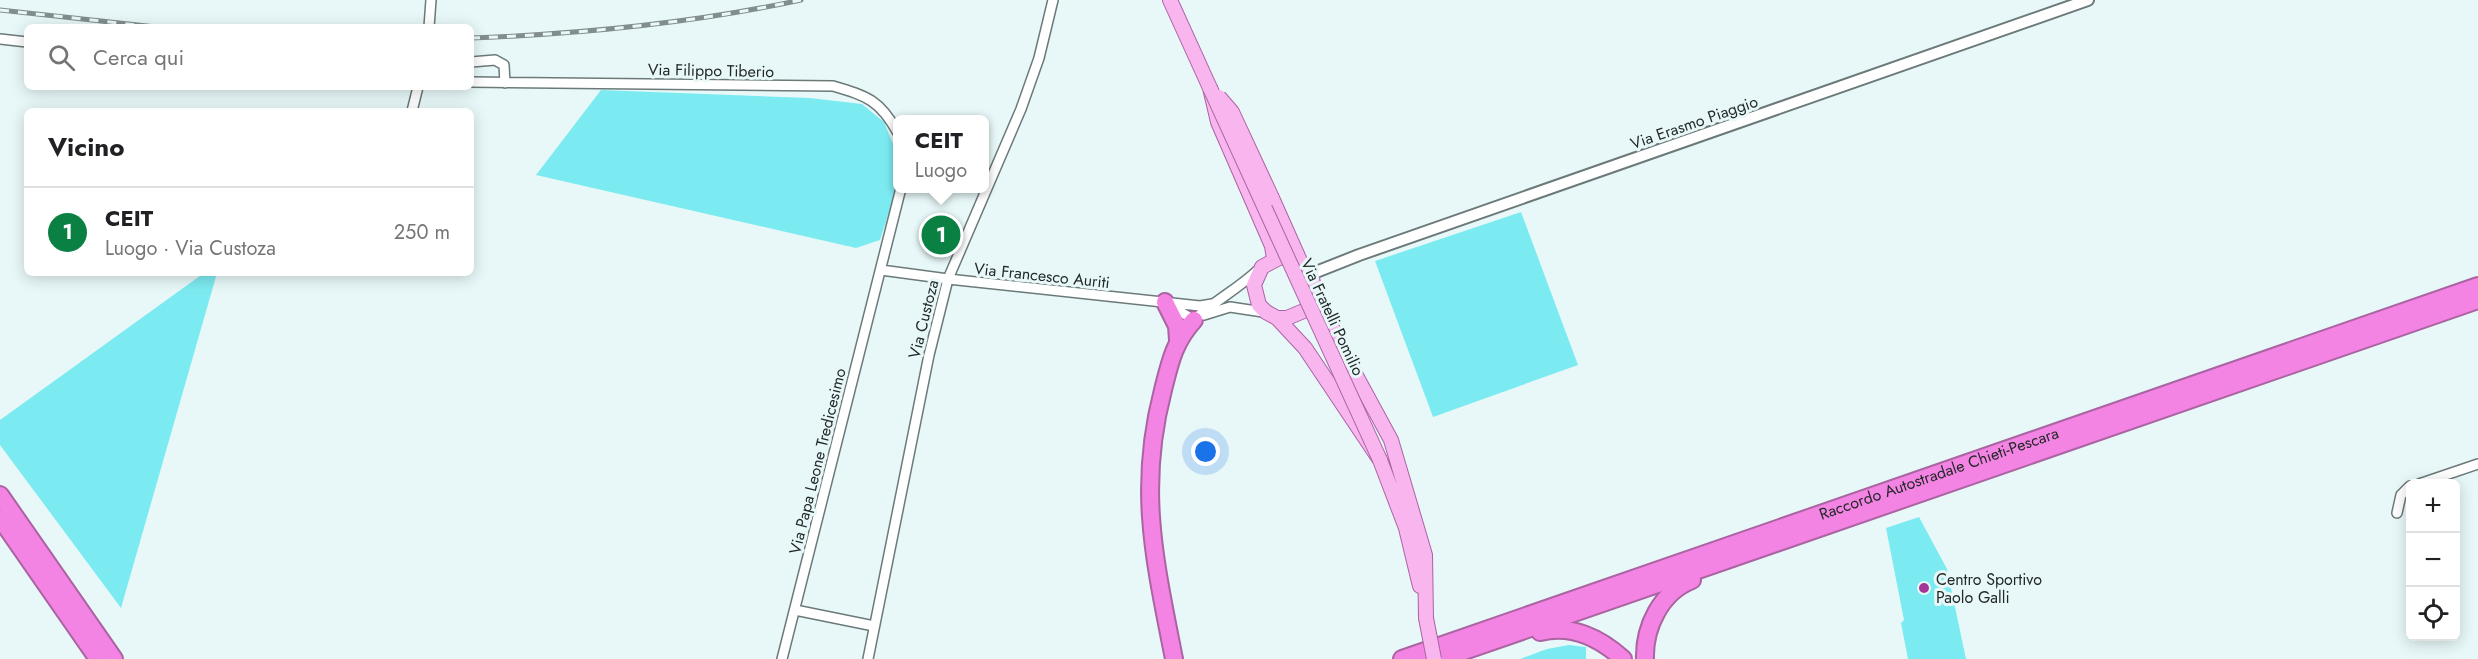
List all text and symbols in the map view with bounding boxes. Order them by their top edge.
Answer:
search box [24,24,474,90]
icon: search [45,41,78,74]
text: Cerca qui [93,41,184,73]
street label: Via Filippo Tiberio [648,58,775,83]
street label: Via Erasmo Piaggio [1627,90,1761,155]
popup [893,115,989,193]
text: CEIT [915,124,963,156]
text: Vicino [48,128,125,166]
text: Luogo [915,156,967,185]
text: CEIT [105,202,153,234]
pin: 1 [922,212,960,258]
text: 1 [62,218,73,247]
text: 250 m [394,218,450,247]
text: Luogo · Via Custoza [105,234,276,263]
street label: Via Fratelli Pomilio [1295,255,1370,380]
street label: Via Francesco Auriti [973,257,1111,294]
street label: Via Custoza [903,277,944,361]
street label: Via Papa Leone Tredicesimo [783,365,852,557]
street label: Raccordo Autostradale Chieti-Pescara [1816,421,2062,526]
your location [1191,437,1220,466]
map controls [2406,479,2460,641]
button: + [2406,479,2460,533]
button: − [2406,533,2460,587]
place label: Centro Sportivo Paolo Galli [1936,568,2042,609]
marker: Centro Sportivo Paolo Galli [1917,581,1931,595]
button: locate [2406,587,2460,641]

